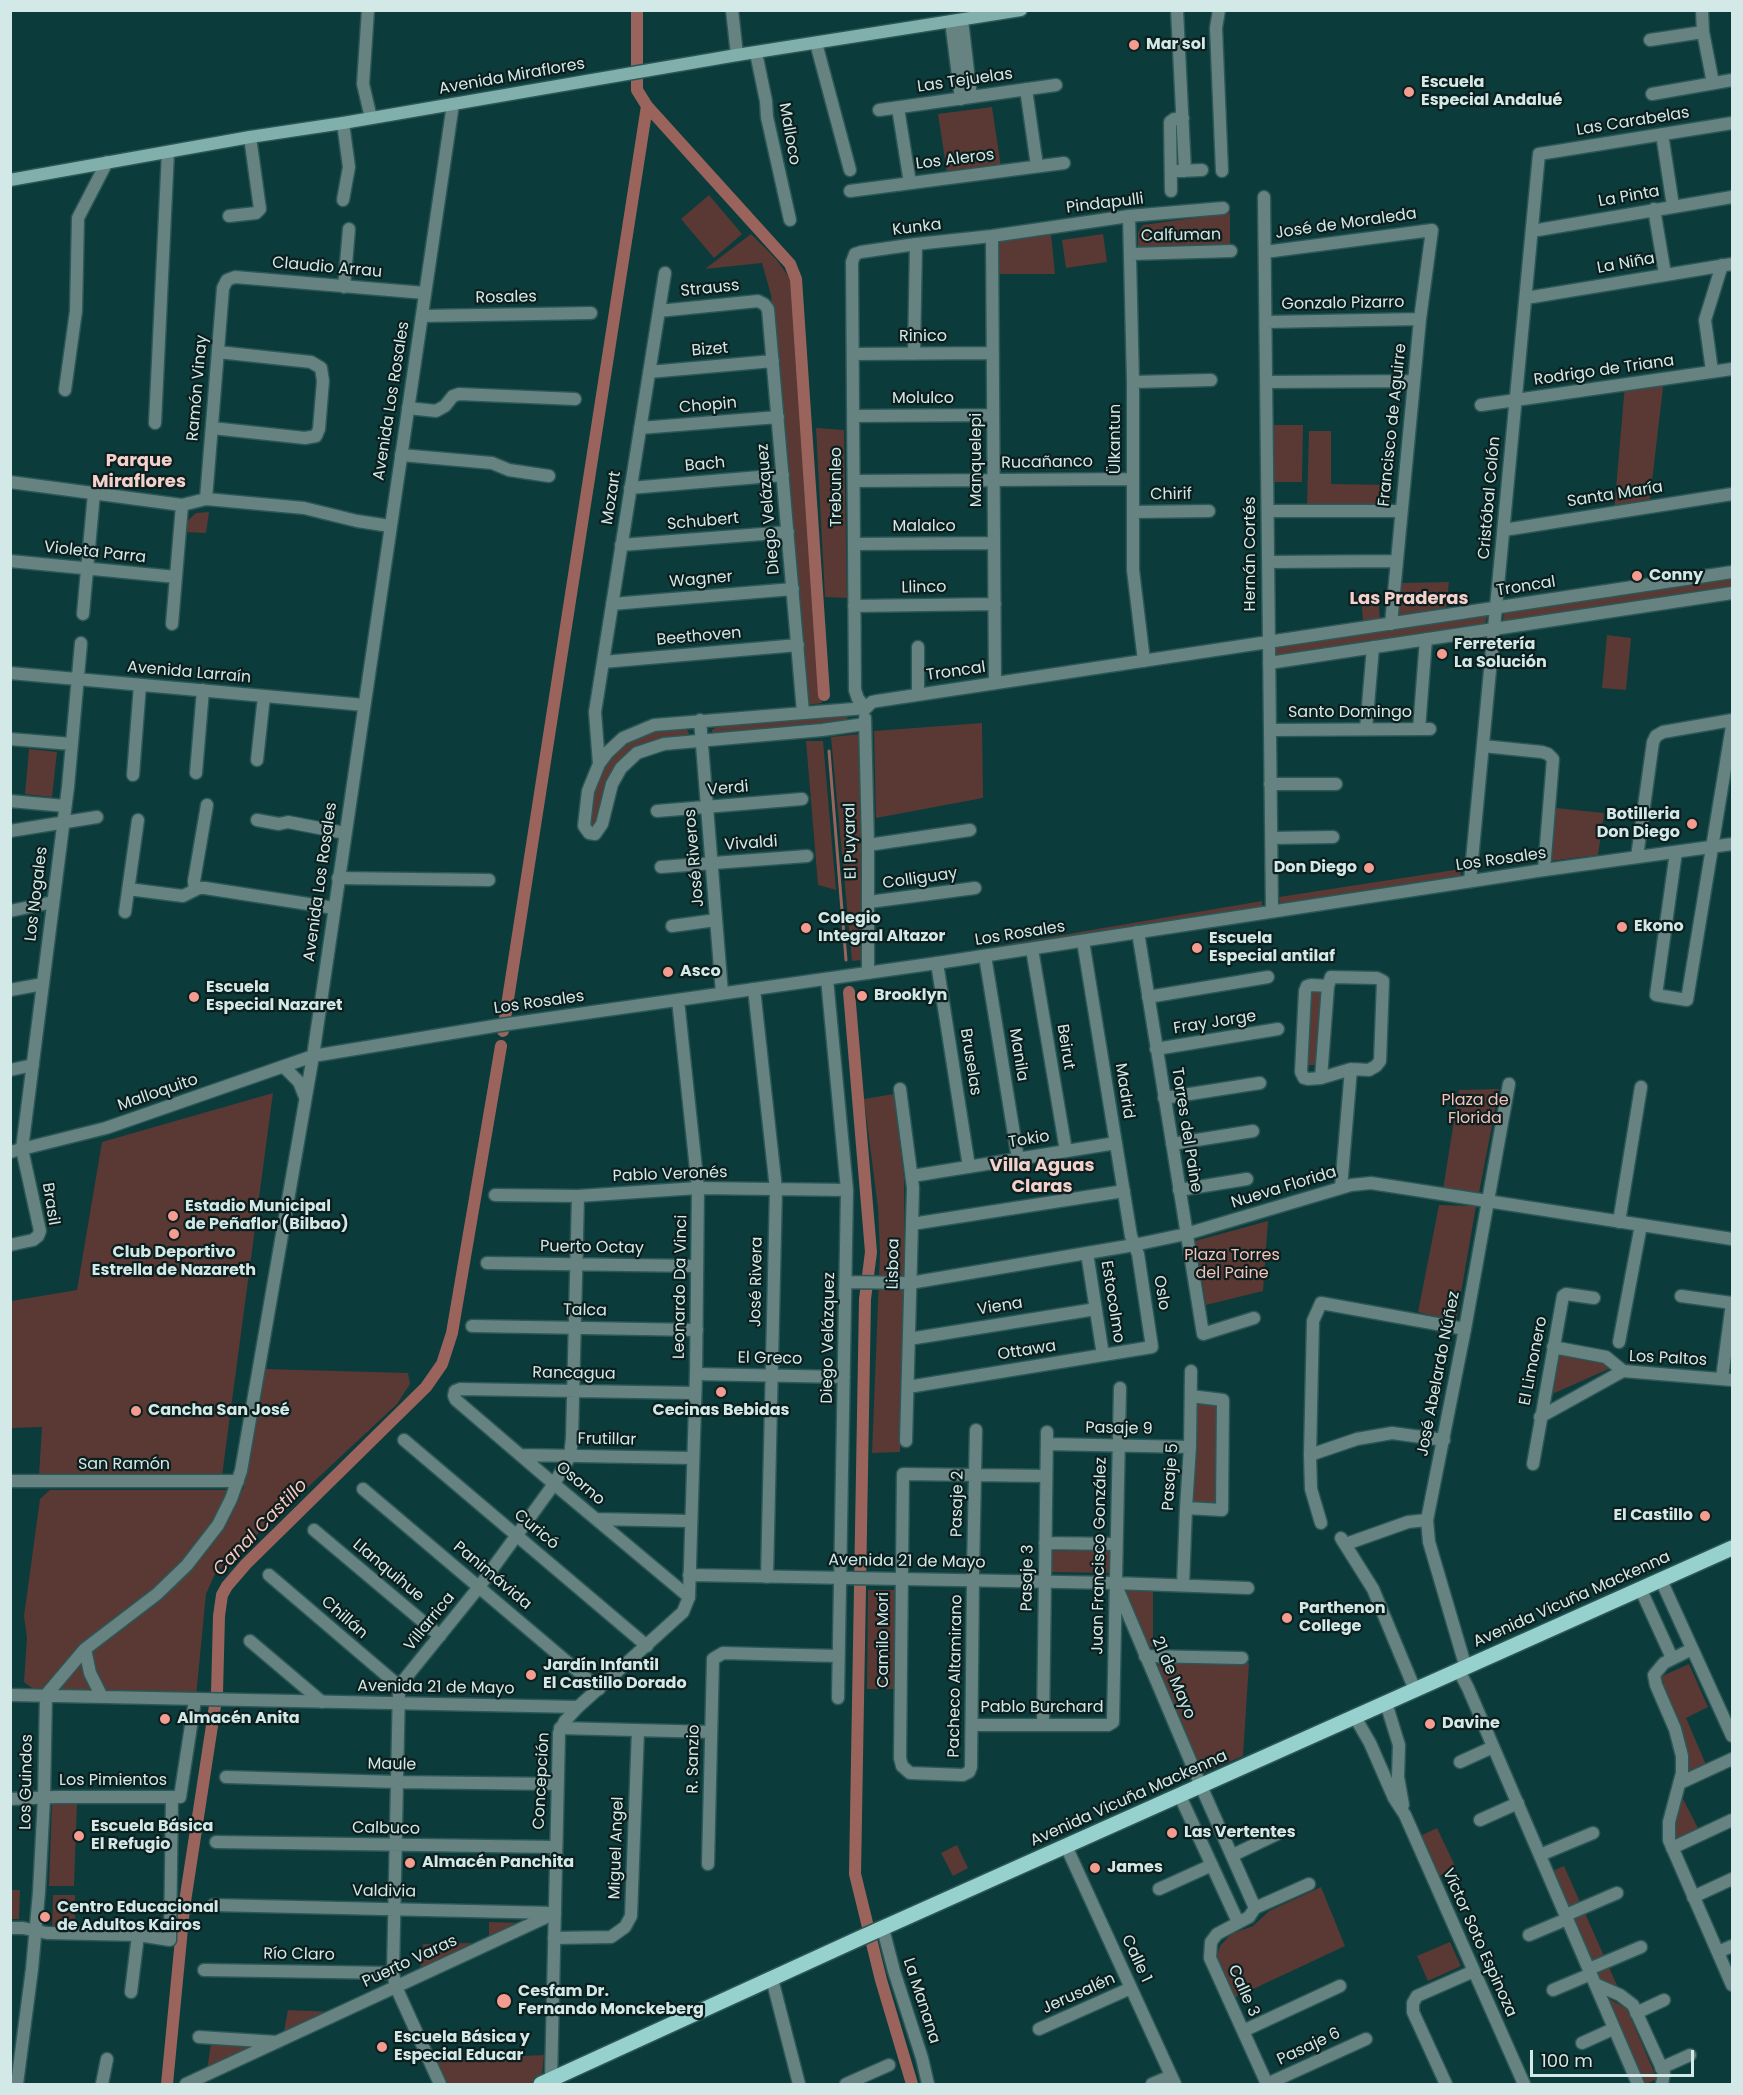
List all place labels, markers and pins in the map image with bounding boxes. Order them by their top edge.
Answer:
place label: Mar sol [1146,35,1206,55]
marker: Mar sol [1127,38,1141,52]
place label: Escuela Especial Andalué [1421,73,1562,111]
marker: Escuela Especial Andalué [1402,85,1416,99]
place label: Conny [1649,566,1703,586]
marker: Conny [1630,569,1644,583]
place label: Ferretería La Solución [1454,635,1547,673]
marker: Ferretería La Solución [1435,647,1449,661]
place label: Botilleria Don Diego [1597,805,1680,843]
marker: Botilleria Don Diego [1685,817,1699,831]
place label: Don Diego [1274,858,1357,878]
marker: Don Diego [1362,861,1376,875]
place label: Colegio Integral Altazor [818,909,945,947]
place label: Ekono [1634,917,1684,937]
marker: Ekono [1615,920,1629,934]
marker: Colegio Integral Altazor [799,921,813,935]
place label: Escuela Especial antilaf [1209,929,1335,967]
marker: Escuela Especial antilaf [1190,941,1204,955]
place label: Asco [680,962,721,982]
marker: Asco [661,965,675,979]
place label: Escuela Especial Nazaret [206,978,343,1016]
place label: Brooklyn [874,986,947,1006]
marker: Brooklyn [855,989,869,1003]
marker: Escuela Especial Nazaret [187,990,201,1004]
place label: Estadio Municipal de Peñaflor (Bilbao) [185,1197,349,1235]
marker: Estadio Municipal de Peñaflor (Bilbao) [166,1209,180,1223]
marker: Club Deportivo Estrella de Nazareth [167,1227,181,1241]
place label: Club Deportivo Estrella de Nazareth [92,1243,256,1281]
marker: Cecinas Bebidas [714,1385,728,1399]
place label: Cancha San José [148,1401,290,1421]
place label: Cecinas Bebidas [652,1401,790,1421]
marker: Cancha San José [129,1404,143,1418]
place label: El Castillo [1613,1506,1693,1526]
marker: El Castillo [1698,1509,1712,1523]
place label: Parthenon College [1299,1599,1386,1637]
marker: Parthenon College [1280,1611,1294,1625]
place label: Jardín Infantil El Castillo Dorado [543,1656,687,1694]
marker: Jardín Infantil El Castillo Dorado [524,1668,538,1682]
place label: Almacén Anita [177,1709,300,1729]
marker: Almacén Anita [158,1712,172,1726]
place label: Davine [1442,1714,1500,1734]
marker: Davine [1423,1717,1437,1731]
place label: Escuela Básica El Refugio [91,1817,213,1855]
place label: Las Vertentes [1184,1823,1296,1843]
marker: Las Vertentes [1165,1826,1179,1840]
marker: Escuela Básica El Refugio [72,1829,86,1843]
place label: Almacén Panchita [422,1853,574,1873]
marker: Almacén Panchita [403,1856,417,1870]
place label: James [1107,1858,1163,1878]
marker: James [1088,1861,1102,1875]
place label: Centro Educacional de Adultos Kairos [57,1898,219,1936]
marker: Centro Educacional de Adultos Kairos [38,1910,52,1924]
place label: Cesfam Dr. Fernando Monckeberg [518,1982,704,2020]
marker: Cesfam Dr. Fernando Monckeberg [495,1992,513,2010]
place label: Escuela Básica y Especial Educar [394,2028,530,2066]
marker: Escuela Básica y Especial Educar [375,2040,389,2054]

